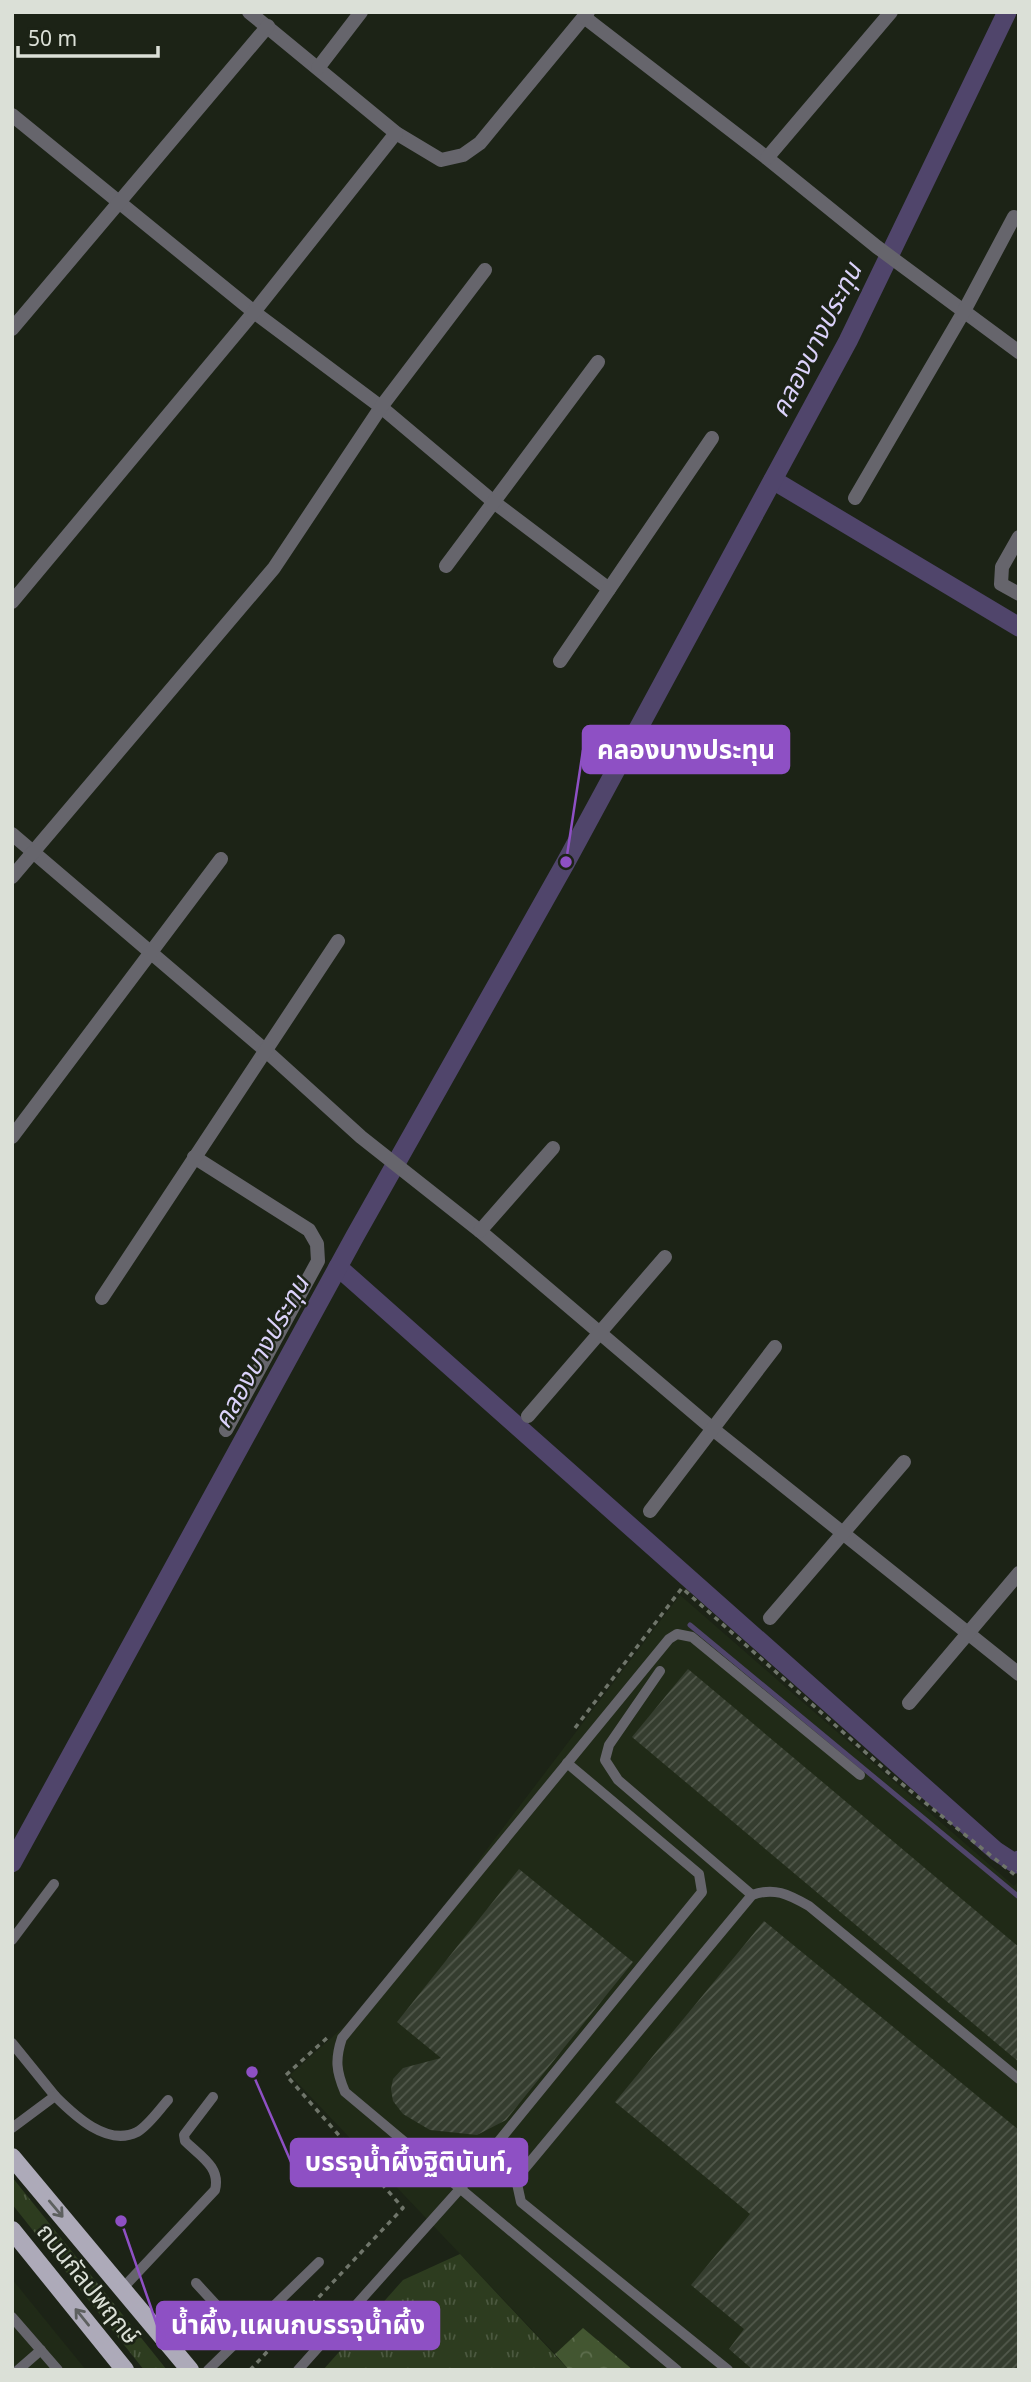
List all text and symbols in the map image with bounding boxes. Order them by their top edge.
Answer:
scale bar [18,14,158,58]
text: 50 m [28,24,77,52]
water label: คลองบางประทุน [761,254,870,423]
callout: คลองบางประทุน [583,726,789,773]
text: คลองบางประทุน [597,731,775,767]
water label: คลองบางประทุน [203,1267,318,1434]
callout: บรรจุน้ำผึ้งฐิตินันท์, [291,2139,527,2186]
text: บรรจุน้ำผึ้งฐิตินันท์, [305,2143,513,2179]
one-way arrow [48,2200,64,2218]
street label: ถนนกัลปพฤกษ์ [30,2215,148,2351]
callout: น้ำผึ้ง,แผนกบรรจุน้ำผึ้ง [157,2302,439,2349]
text: น้ำผึ้ง,แผนกบรรจุน้ำผึ้ง [171,2306,425,2342]
one-way arrow [75,2308,90,2326]

